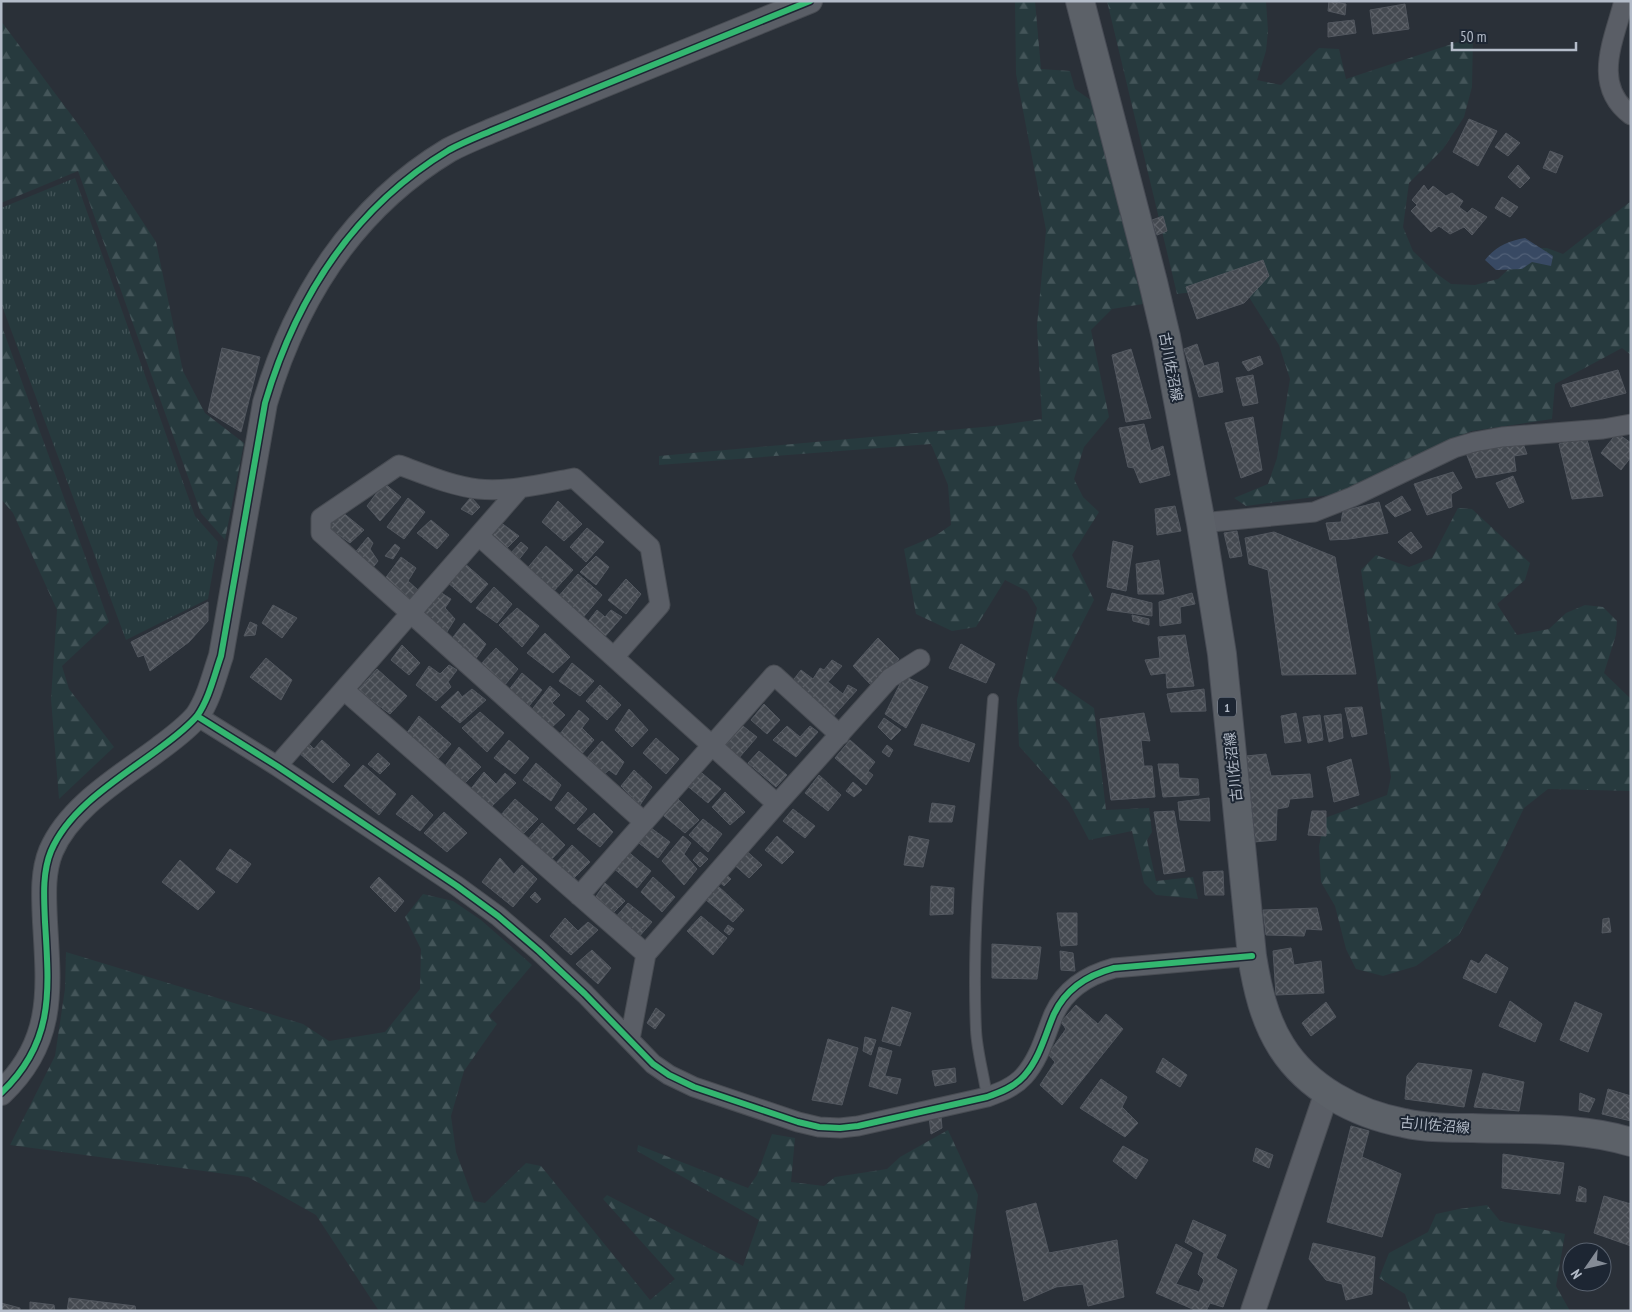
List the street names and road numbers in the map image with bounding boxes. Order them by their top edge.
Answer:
street label: 古川佐沼線 [1155,331,1187,403]
road number: 1 [1218,698,1236,716]
street label: 古川佐沼線 [1220,731,1246,803]
street label: 古川佐沼線 [1399,1113,1471,1137]

